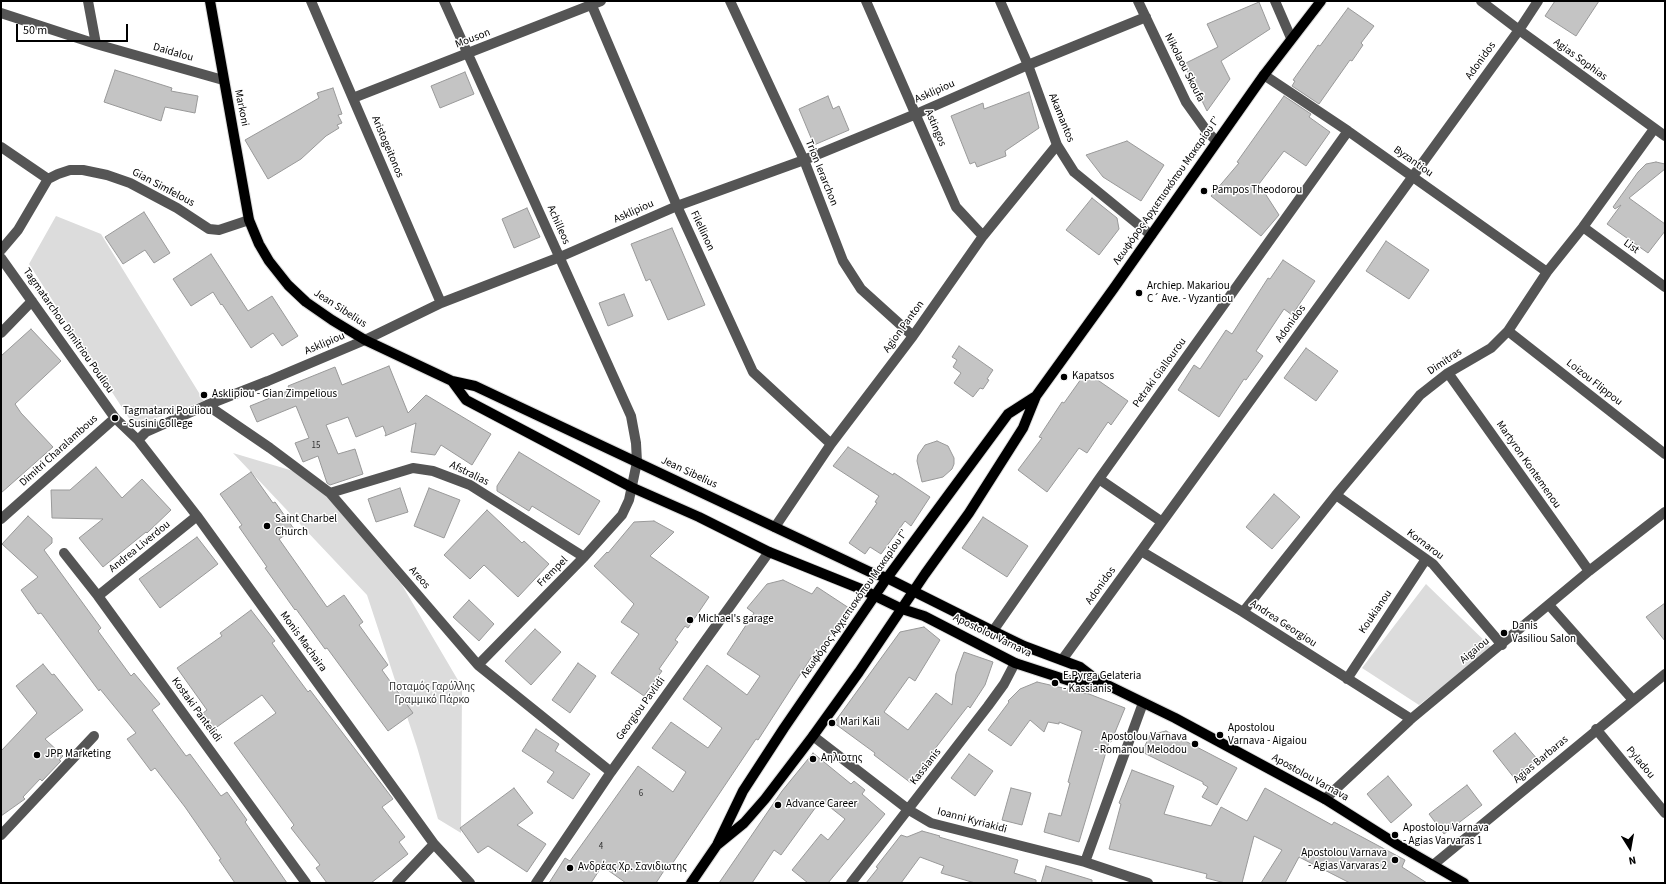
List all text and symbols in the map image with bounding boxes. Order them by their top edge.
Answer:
scale bar [18,16,130,42]
text: 50 m [23,22,47,39]
street label: Mouson [454,26,492,52]
street label: Nikolaou Skoufa [1161,32,1207,104]
street label: Agias Sophias [1550,36,1610,84]
street label: Adonidos [1463,40,1499,82]
street label: Daidalou [151,41,195,65]
street label: Asklipiou [913,77,957,107]
street label: Markoni [231,88,251,128]
street label: Akamantos [1045,92,1077,144]
street label: Astingos [921,107,949,149]
street label: Aristogeitonos [368,114,406,180]
street label: Λεωφόρος Αρχιεπισκόπου Μακαρίου Γ’ [1111,114,1223,268]
street label: Trion Ierarchon [802,138,840,208]
street label: Byzantiou [1391,144,1435,180]
street label: Gian Simfelous [129,166,197,210]
place label: Pampos Theodorou [1212,184,1302,198]
marker: Pampos Theodorou [1199,186,1209,196]
street label: Asklipiou [612,197,656,227]
street label: Achilleos [544,203,572,247]
street label: Filellinon [687,209,717,253]
street label: List [1621,237,1641,257]
street label: Tagmatarchou Dimitriou Pouliou [20,266,116,396]
place label: Archiep. Makariou C´ Ave. - Vyzantiou [1147,280,1233,306]
street label: Jean Sibelius [311,287,369,331]
marker: Archiep. Makariou C´ Ave. - Vyzantiou [1134,288,1144,298]
street label: Agion Panton [881,298,927,356]
street label: Adonidos [1273,303,1309,345]
street label: Asklipiou [303,330,347,358]
street label: Petraki Giallourou [1130,336,1190,410]
street label: Dimitras [1425,346,1465,378]
street label: Loizou Flippou [1563,357,1625,409]
place label: Kapatsos [1072,370,1114,384]
marker: Kapatsos [1059,372,1069,382]
place label: Asklipiou - Gian Zimpelious [212,388,337,402]
marker: Asklipiou - Gian Zimpelious [199,390,209,400]
place label: Tagmatarxi Pouliou - Susini College [123,405,212,431]
street label: Dimitri Charalambous [17,412,101,490]
marker: Tagmatarxi Pouliou - Susini College [110,413,120,423]
street label: Martyron Kontemenou [1493,419,1563,511]
house number: 15 [312,441,320,451]
street label: Jean Sibelius [659,454,719,492]
street label: Afstralias [447,459,491,489]
place label: Saint Charbel Church [275,513,337,539]
street label: Andrea Liverdou [107,518,173,576]
marker: Saint Charbel Church [262,521,272,531]
street label: Λεωφόρος Αρχιεπισκόπου Μακαρίου Γ’ [799,527,911,681]
street label: Kornarou [1404,527,1446,563]
street label: Frempel [535,554,571,590]
street label: Areos [406,564,432,592]
street label: Adonidos [1083,565,1119,607]
street label: Koukianou [1357,588,1395,636]
street label: Andrea Georgiou [1247,598,1319,650]
street label: Monis Machaira [277,609,329,675]
street label: Apostolou Varnava [951,611,1033,661]
place label: Michael's garage [698,613,774,627]
marker: Michael's garage [685,615,695,625]
place label: Danis Vasiliou Salon [1512,620,1576,646]
marker: Danis Vasiliou Salon [1499,628,1509,638]
street label: Aigaiou [1458,635,1492,667]
place label: E.Pyrga Gelateria - Kassianis [1063,670,1141,696]
street label: Kostaki Pantelidi [168,675,224,745]
street label: Georgiou Pavlidi [614,675,668,743]
marker: E.Pyrga Gelateria - Kassianis [1050,678,1060,688]
park label: Ποταμός Γαρύλλης Γραμμικό Πάρκο [389,681,475,707]
place label: Mari Kali [840,716,880,730]
marker: Mari Kali [827,718,837,728]
place label: Apostolou Varnava - Aigaiou [1228,722,1307,748]
marker: Apostolou Varnava - Aigaiou [1215,730,1225,740]
place label: Apostolou Varnava - Romanou Melodou [1094,731,1187,757]
street label: Agias Barbaras [1511,733,1571,787]
marker: Apostolou Varnava - Romanou Melodou [1190,739,1200,749]
street label: Pyladou [1623,744,1657,782]
street label: Kassianis [908,746,944,788]
place label: JPP Marketing [45,748,111,762]
marker: JPP Marketing [32,750,42,760]
street label: Apostolou Varnava [1269,751,1351,805]
place label: Αηλιοτης [821,752,863,766]
marker: Αηλιοτης [808,754,818,764]
house number: 6 [639,789,643,799]
place label: Advance Career [786,798,857,812]
marker: Advance Career [773,800,783,810]
street label: Ioanni Kyriakidi [936,805,1008,837]
place label: Apostolou Varnava - Agias Varvaras 1 [1403,822,1489,848]
north arrow [1610,828,1650,868]
marker: Apostolou Varnava - Agias Varvaras 1 [1390,830,1400,840]
house number: 4 [599,842,603,852]
place label: Apostolou Varnava - Agias Varvaras 2 [1301,847,1387,873]
text: N [1627,852,1637,868]
marker: Apostolou Varnava - Agias Varvaras 2 [1390,855,1400,865]
place label: Ανδρέας Χρ. Σανιδιωτης [578,861,687,875]
marker: Ανδρέας Χρ. Σανιδιωτης [565,863,575,873]

